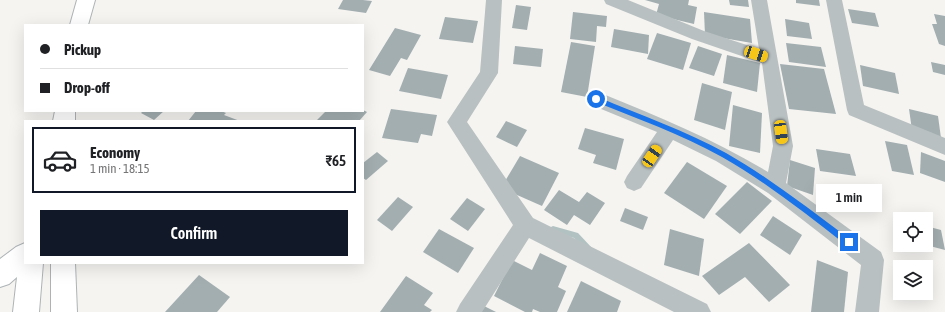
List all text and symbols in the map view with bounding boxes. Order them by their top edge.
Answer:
text: Pickup [64,41,101,58]
car [743,45,769,63]
text: Drop-off [64,79,110,96]
route start [587,90,605,108]
car [773,119,789,145]
icon: car [42,142,78,178]
car [640,143,664,169]
text: Economy [90,144,140,161]
text: ₹65 [325,152,346,169]
text: 1 min · 18:15 [90,161,150,176]
callout: 1 min [816,184,882,212]
text: 1 min [836,190,862,205]
button: Confirm [40,210,348,256]
map controls [893,212,933,300]
button: locate [893,212,933,252]
route end [840,233,858,251]
button: layers [893,260,933,300]

